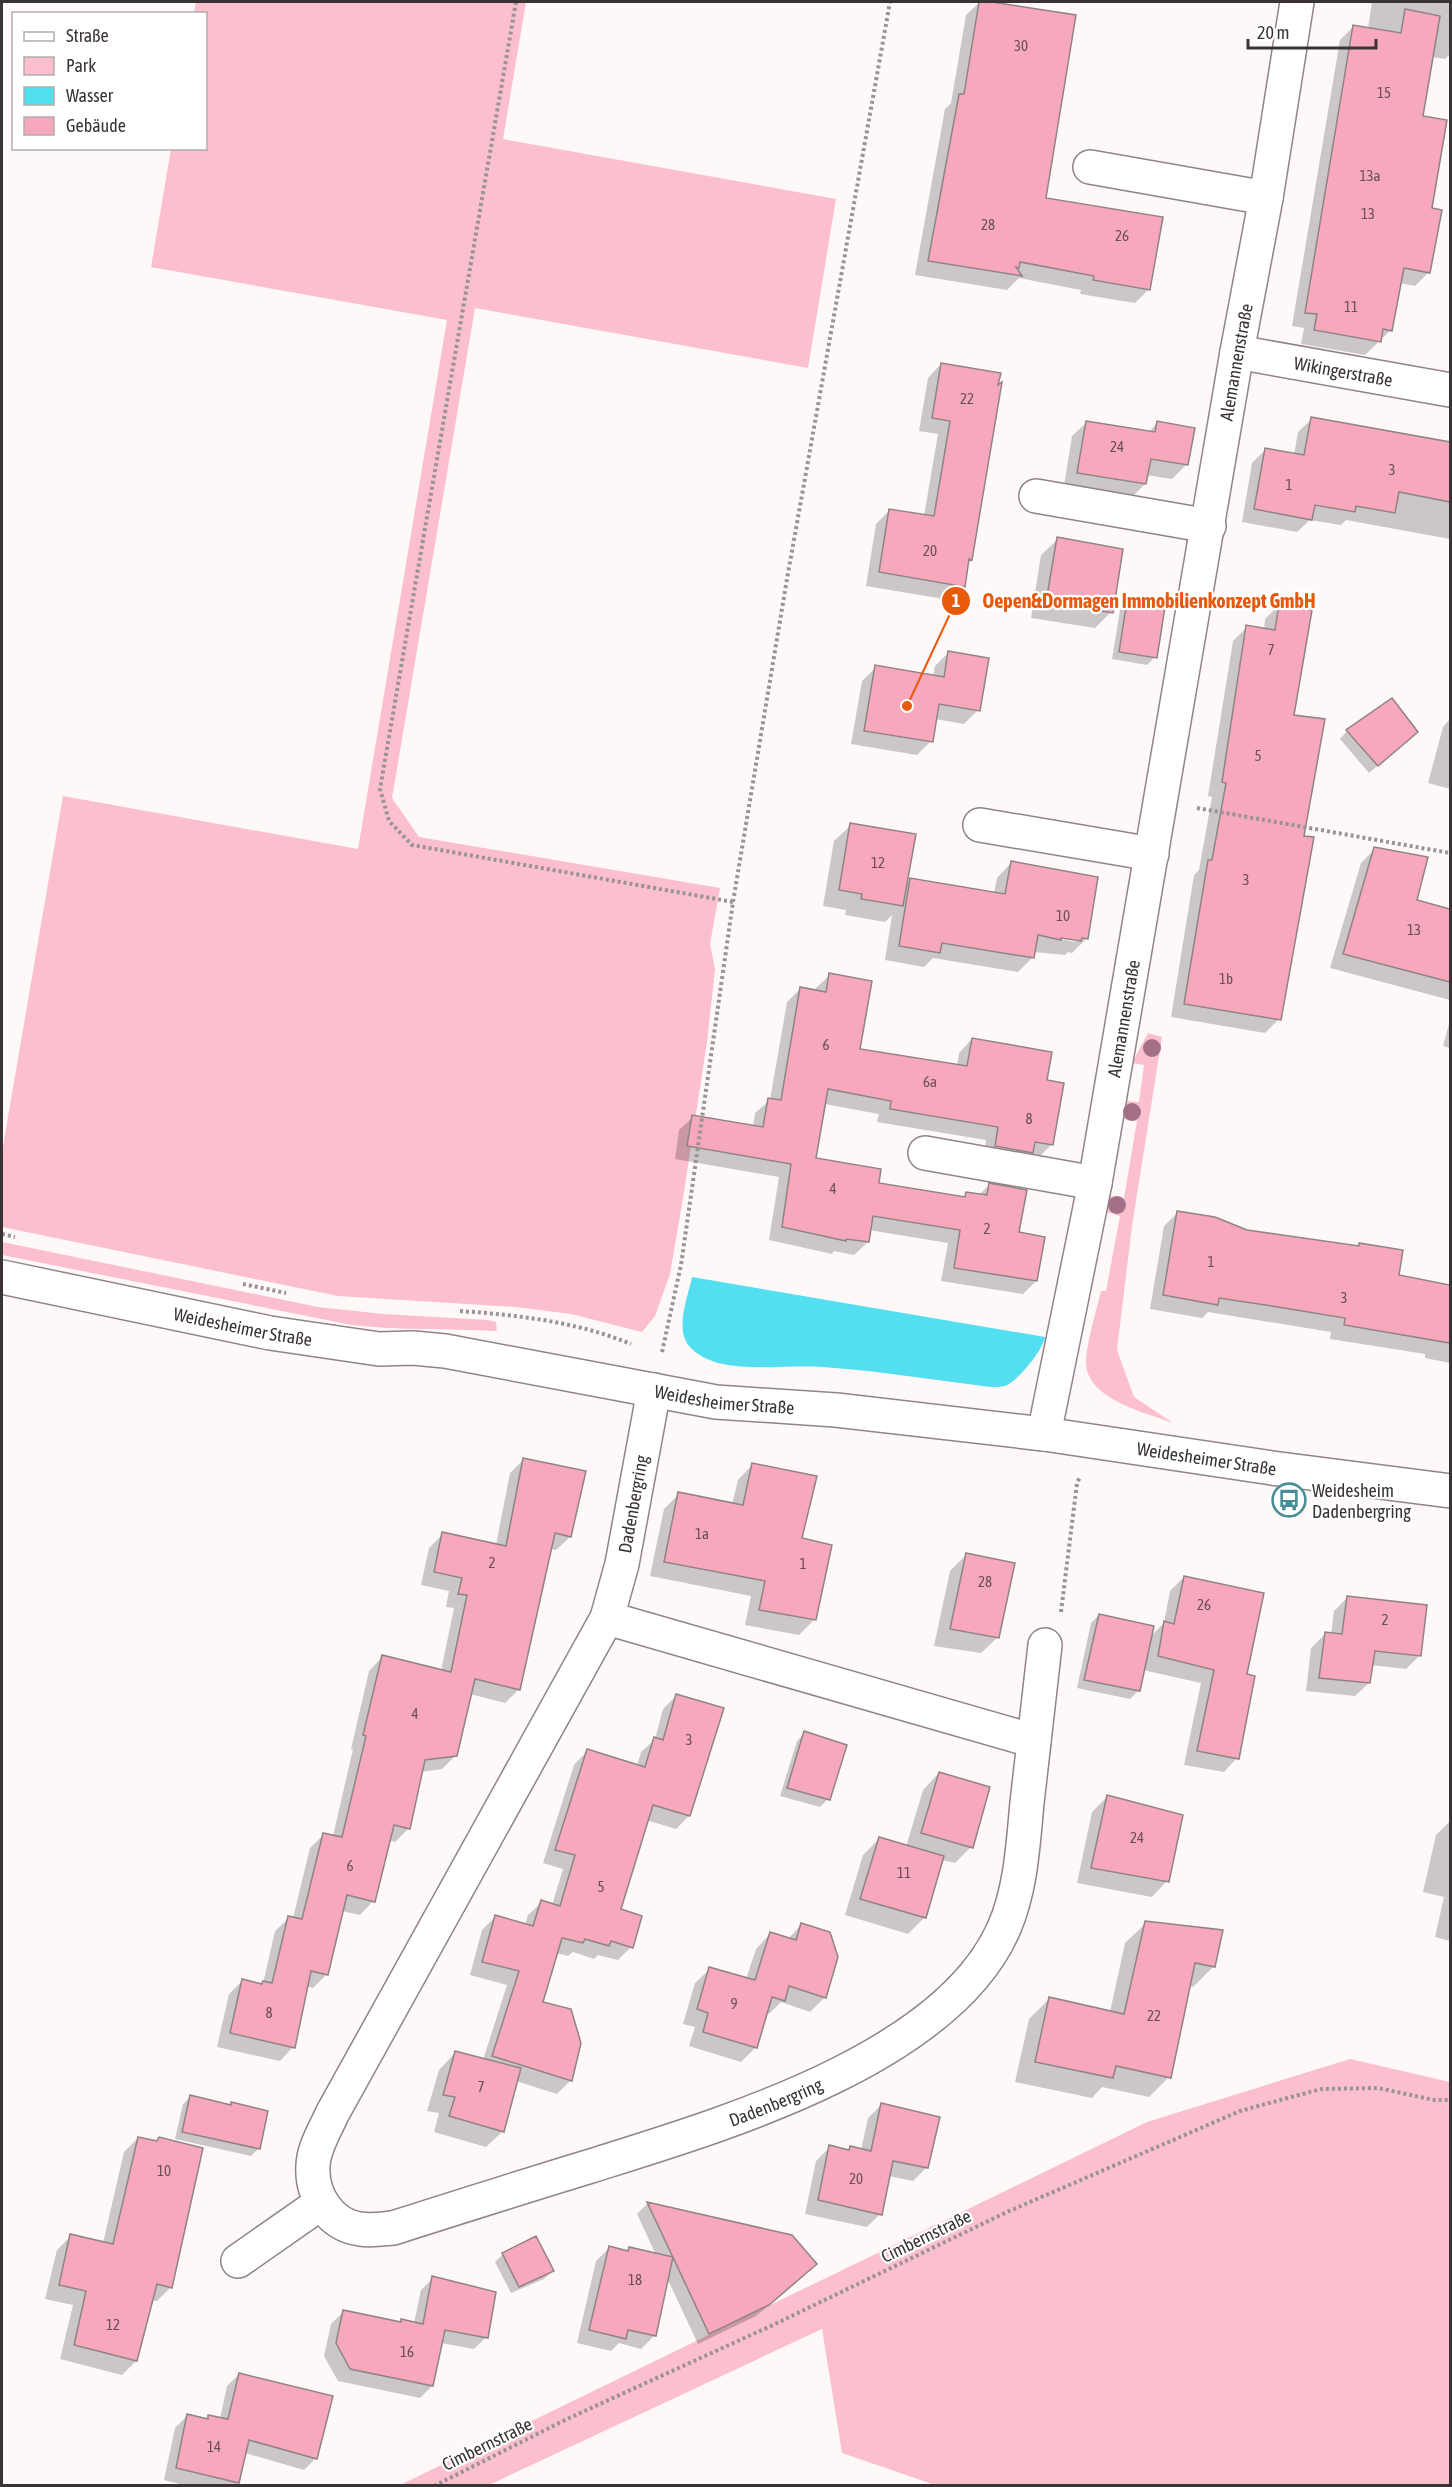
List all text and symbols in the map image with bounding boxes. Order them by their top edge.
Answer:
legend [12,12,207,150]
scale bar [1248,12,1376,50]
text: 20 m [1257,22,1289,43]
text: Straße [66,25,109,46]
house number: 30 [1014,37,1028,54]
text: Park [66,55,96,76]
house number: 15 [1377,84,1391,101]
text: Wasser [66,85,114,106]
text: Gebäude [66,115,126,136]
house number: 13a [1359,167,1381,184]
house number: 13 [1361,205,1375,222]
house number: 28 [981,216,995,233]
house number: 26 [1115,227,1129,244]
house number: 11 [1344,298,1358,315]
street label: Alemannenstraße [1215,302,1256,422]
street label: Wikingerstraße [1292,352,1394,390]
house number: 22 [960,390,974,407]
house number: 24 [1110,438,1124,455]
house number: 3 [1388,461,1396,478]
house number: 1 [1285,476,1293,493]
house number: 20 [923,542,937,559]
callout: Oepen&Dormagen Immobilienkonzept GmbH [941,582,1328,620]
text: Oepen&Dormagen Immobilienkonzept GmbH [982,589,1316,612]
text: 1 [952,590,960,611]
house number: 7 [1267,641,1275,658]
house number: 5 [1254,747,1262,764]
house number: 12 [871,854,885,871]
house number: 3 [1242,871,1250,888]
house number: 10 [1056,907,1070,924]
house number: 13 [1407,921,1421,938]
street label: Alemannenstraße [1103,958,1143,1079]
house number: 1b [1219,970,1233,987]
house number: 6 [822,1036,830,1053]
house number: 6a [923,1073,937,1090]
house number: 8 [1025,1110,1033,1127]
house number: 4 [829,1180,837,1197]
house number: 2 [983,1220,991,1237]
house number: 1 [1207,1253,1215,1270]
house number: 3 [1340,1289,1348,1306]
street label: Weidesheimer Straße [172,1303,314,1350]
street label: Weidesheimer Straße [653,1380,795,1418]
street label: Weidesheimer Straße [1136,1438,1278,1479]
street label: Dadenbergring [614,1453,652,1555]
place label: Weidesheim Dadenbergring [1312,1480,1411,1522]
bus stop icon: Weidesheim Dadenbergring [1271,1482,1307,1518]
house number: 1a [695,1525,709,1542]
house number: 2 [488,1554,496,1571]
house number: 1 [799,1555,807,1572]
house number: 28 [978,1573,992,1590]
house number: 26 [1197,1596,1211,1613]
house number: 2 [1381,1611,1389,1628]
house number: 4 [411,1705,419,1722]
house number: 3 [685,1731,693,1748]
house number: 24 [1130,1829,1144,1846]
house number: 6 [346,1857,354,1874]
house number: 11 [897,1864,911,1881]
house number: 5 [597,1878,605,1895]
house number: 9 [730,1995,738,2012]
house number: 8 [265,2004,273,2021]
house number: 22 [1147,2007,1161,2024]
street label: Dadenbergring [726,2073,826,2130]
house number: 7 [477,2078,485,2095]
house number: 10 [157,2162,171,2179]
house number: 20 [849,2170,863,2187]
street label: Cimbernstraße [878,2205,974,2267]
house number: 18 [628,2271,642,2288]
house number: 12 [106,2316,120,2333]
house number: 16 [400,2343,414,2360]
street label: Cimbernstraße [439,2413,535,2475]
house number: 14 [207,2438,221,2455]

